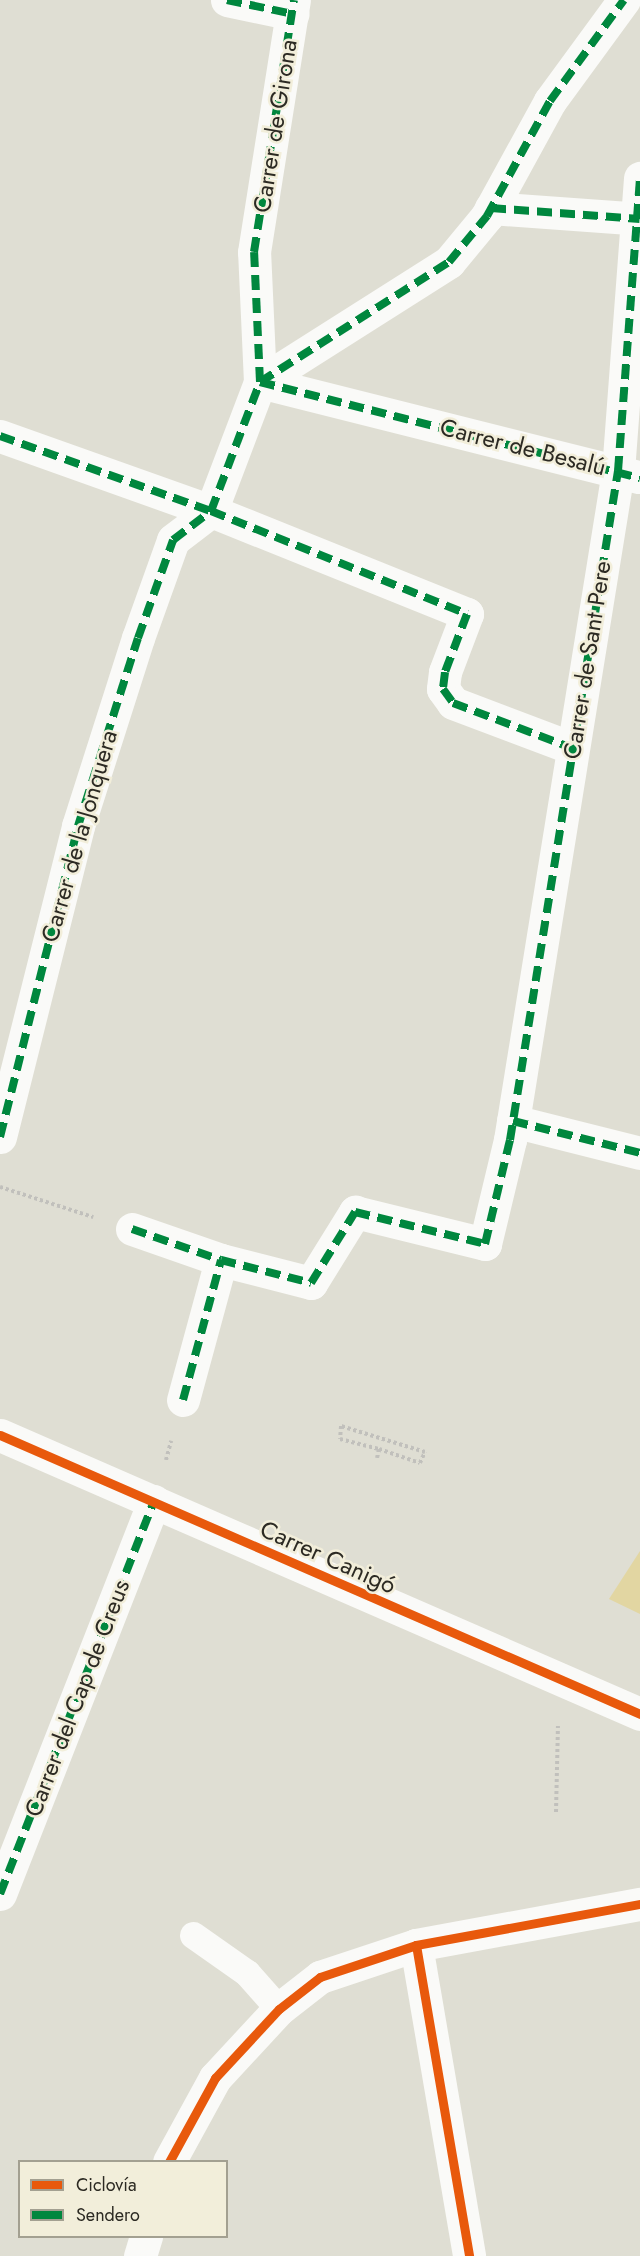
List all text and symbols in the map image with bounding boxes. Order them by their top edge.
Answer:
street label: Carrer de Girona [247,37,303,215]
street label: Carrer de Besalú [437,412,609,482]
street label: Carrer de Sant Pere [557,559,617,761]
street label: Carrer de la Jonquera [35,727,123,945]
street label: Carrer Canigó [256,1514,400,1600]
street label: Carrer del Cap de Creus [18,1575,136,1821]
legend [18,2160,228,2238]
text: Ciclovía [76,2172,137,2198]
text: Sendero [76,2202,140,2228]

